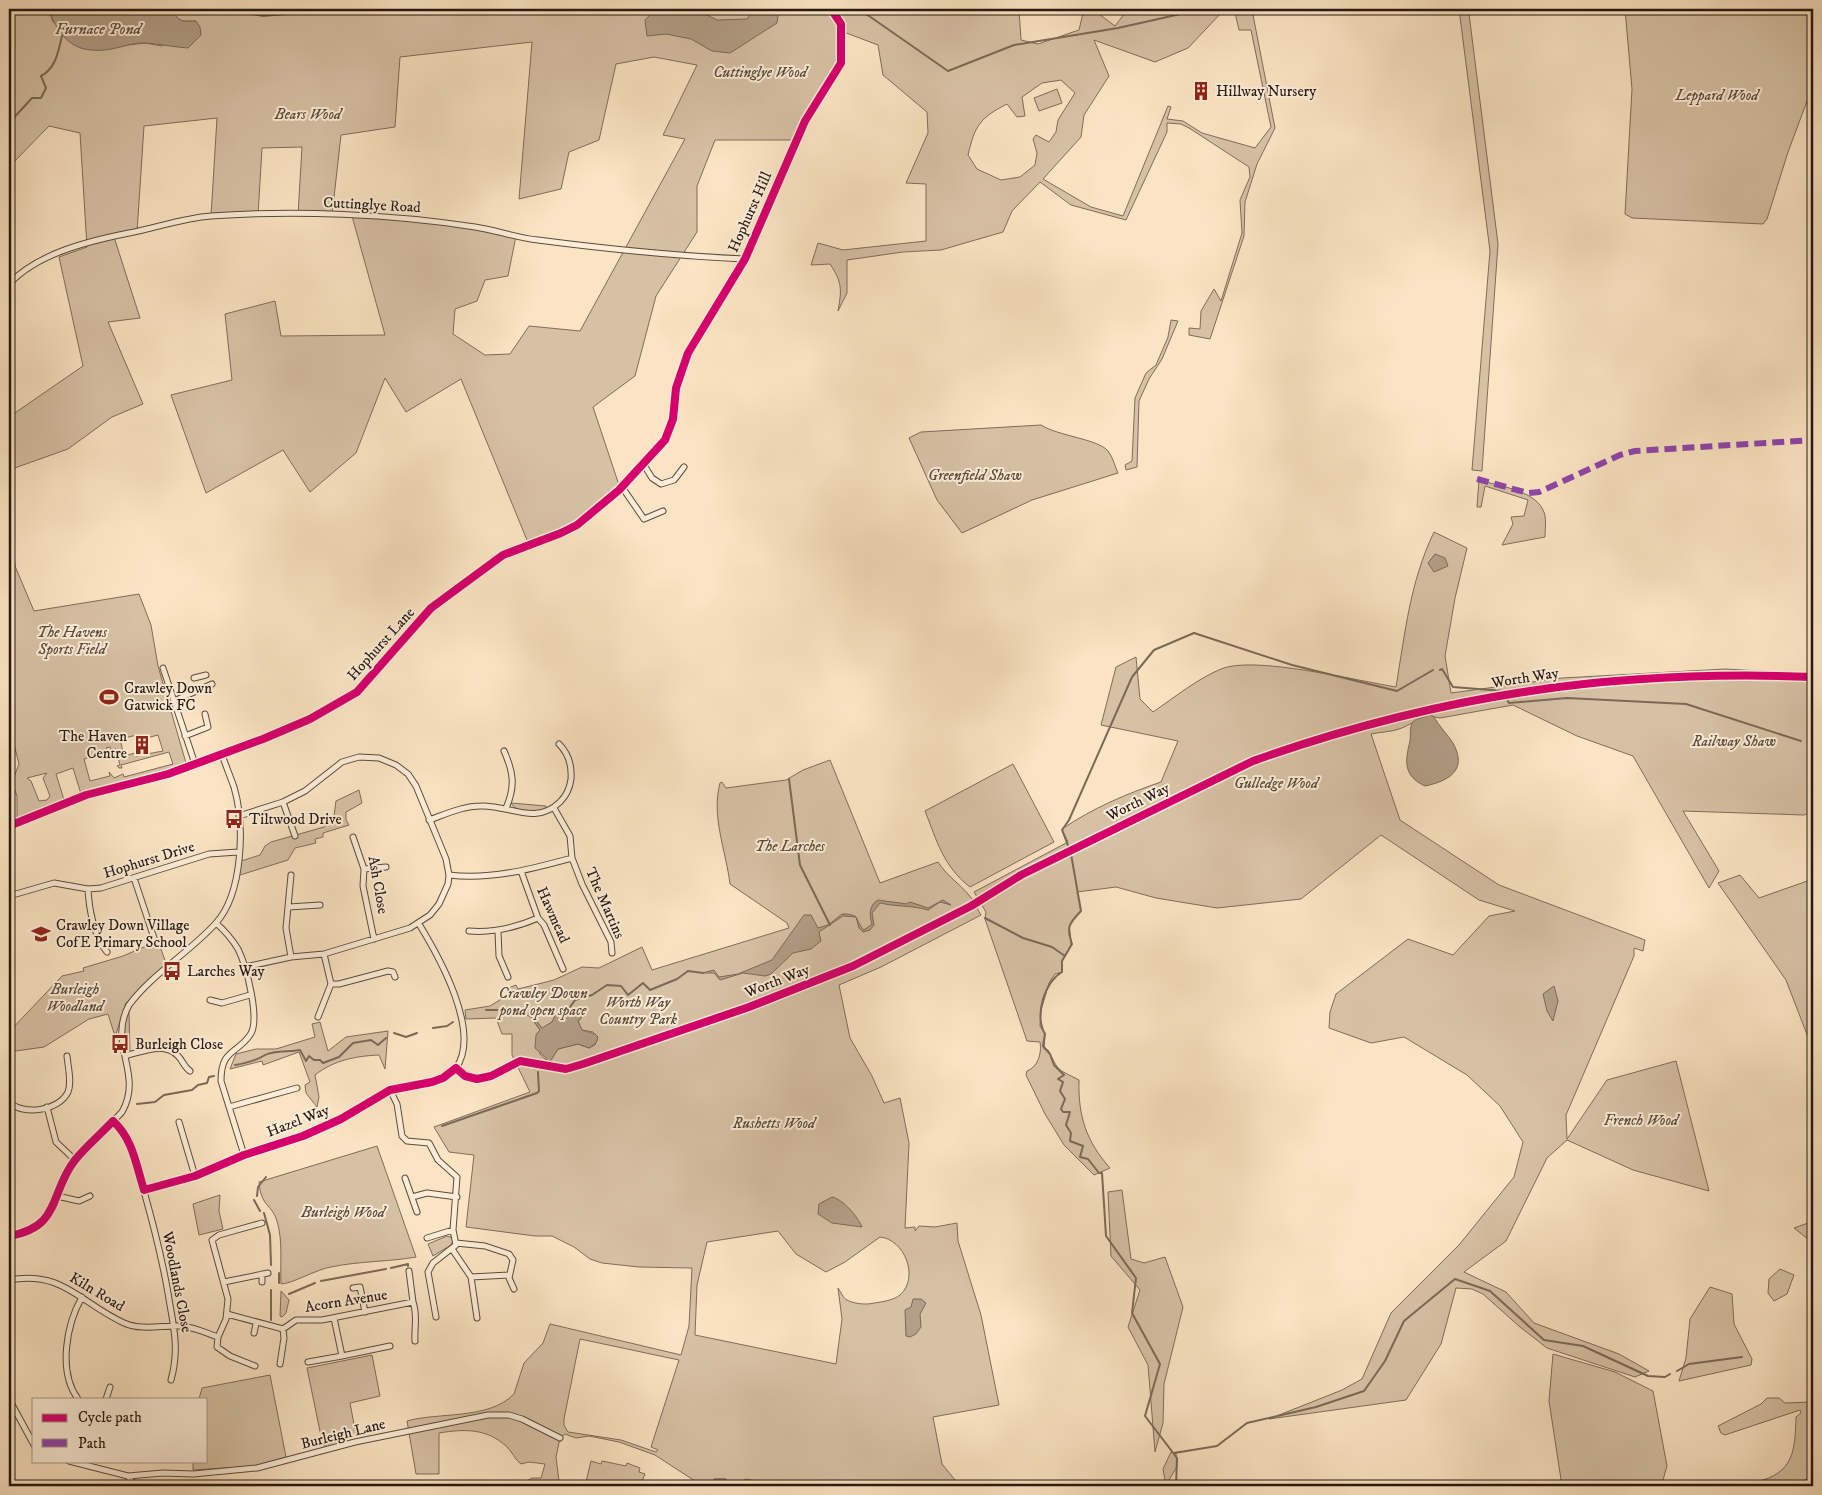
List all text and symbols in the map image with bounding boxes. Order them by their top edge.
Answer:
water label: Furnace Pond [55,19,144,39]
park label: Cuttinglye Wood [713,63,810,82]
building icon: Hillway Nursery [1190,80,1212,102]
place label: Hillway Nursery [1216,82,1317,101]
park label: Leppard Wood [1675,86,1761,105]
park label: Bears Wood [274,105,344,124]
street label: Hophurst Hill [724,168,776,255]
street label: Cuttinglye Road [323,193,422,217]
park label: Greenfield Shaw [928,466,1022,485]
street label: Hophurst Lane [343,603,419,685]
park label: The Havens Sports Field [37,623,109,659]
street label: Worth Way [1489,663,1561,693]
place label: Crawley Down Gatwick FC [124,679,212,715]
sports icon: Crawley Down Gatwick FC [98,686,120,708]
place label: The Haven Centre [59,727,127,763]
park label: Railway Shaw [1691,732,1776,751]
building icon: The Haven Centre [131,734,153,756]
park label: Gulledge Wood [1234,774,1321,793]
street label: Worth Way [1102,778,1174,826]
bus stop icon: Tiltwood Drive [223,808,245,830]
place label: Tiltwood Drive [249,810,342,829]
street label: Hophurst Drive [101,837,197,883]
park label: The Larches [755,837,825,856]
street label: Ash Close [364,854,392,916]
street label: The Martins [581,865,629,941]
street label: Hawmead [532,884,574,947]
place label: Crawley Down Village CofE Primary School [56,916,189,952]
school or university icon: Crawley Down Village CofE Primary School [30,923,52,945]
bus stop icon: Larches Way [161,960,183,982]
street label: Worth Way [741,960,813,1002]
place label: Larches Way [187,962,266,981]
park label: Burleigh Woodland [47,980,106,1016]
park label: Crawley Down pond open space [497,984,588,1020]
park label: Worth Way Country Park [599,993,678,1029]
bus stop icon: Burleigh Close [109,1033,131,1055]
place label: Burleigh Close [135,1035,223,1054]
street label: Hazel Way [264,1100,333,1142]
park label: French Wood [1604,1111,1681,1130]
park label: Rushetts Wood [732,1114,818,1133]
park label: Burleigh Wood [300,1203,388,1222]
street label: Woodlands Close [158,1229,196,1334]
street label: Kiln Road [66,1268,128,1316]
street label: Acorn Avenue [303,1285,389,1317]
legend [32,1398,208,1462]
text: Cycle path [78,1408,142,1427]
street label: Burleigh Lane [299,1414,387,1454]
text: Path [78,1434,106,1453]

